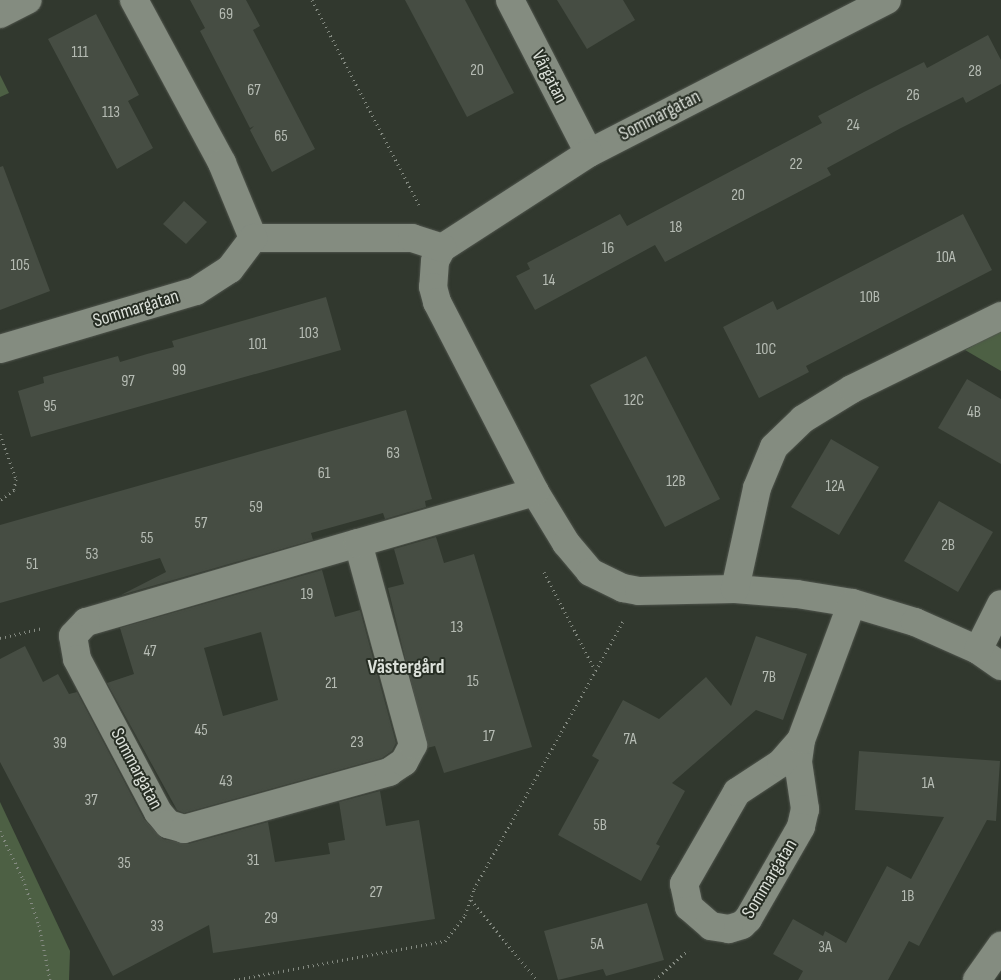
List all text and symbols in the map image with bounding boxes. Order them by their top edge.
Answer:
house number: 69 [219,5,233,25]
house number: 111 [72,43,88,63]
street label: Vårgatan [526,47,572,107]
house number: 20 [470,61,484,81]
house number: 28 [968,62,982,82]
house number: 67 [247,81,261,101]
street label: Sommargatan [615,86,705,146]
house number: 26 [906,86,920,106]
house number: 113 [102,103,120,123]
house number: 24 [846,116,860,136]
house number: 65 [274,127,288,147]
house number: 22 [789,155,803,175]
house number: 20 [731,186,745,206]
house number: 18 [670,218,682,238]
house number: 16 [602,239,614,259]
house number: 10A [936,248,956,268]
house number: 105 [10,256,30,276]
house number: 14 [543,271,555,291]
street label: Sommargatan [90,285,182,333]
house number: 10B [860,288,880,308]
house number: 103 [299,324,319,344]
house number: 101 [249,335,267,355]
house number: 10C [756,340,776,360]
house number: 99 [172,361,186,381]
house number: 97 [121,372,135,392]
house number: 12C [624,391,644,411]
house number: 95 [43,397,57,417]
house number: 4B [967,403,981,423]
house number: 63 [386,444,400,464]
house number: 61 [318,464,330,484]
house number: 12B [666,472,686,492]
house number: 12A [825,477,845,497]
house number: 59 [249,498,263,518]
house number: 57 [195,514,207,534]
house number: 55 [141,529,153,549]
house number: 2B [941,536,955,556]
house number: 53 [85,545,99,565]
house number: 51 [26,555,38,575]
house number: 19 [301,585,313,605]
house number: 13 [451,618,463,638]
house number: 47 [144,642,156,662]
district label: Västergård [368,655,444,679]
house number: 7B [762,668,776,688]
house number: 15 [467,672,479,692]
house number: 21 [325,674,337,694]
house number: 45 [194,721,208,741]
street label: Sommargatan [105,725,167,813]
house number: 17 [483,727,495,747]
house number: 7A [624,730,636,750]
house number: 23 [350,733,364,753]
house number: 39 [53,734,67,754]
house number: 43 [219,772,233,792]
house number: 1A [922,774,934,794]
house number: 37 [84,791,98,811]
house number: 5B [593,816,607,836]
street label: Sommargatan [737,835,803,923]
house number: 31 [247,851,259,871]
house number: 35 [117,854,131,874]
house number: 27 [369,883,383,903]
house number: 1B [902,887,914,907]
house number: 29 [264,909,278,929]
house number: 33 [150,917,164,937]
house number: 5A [590,935,604,955]
house number: 3A [818,938,832,958]

